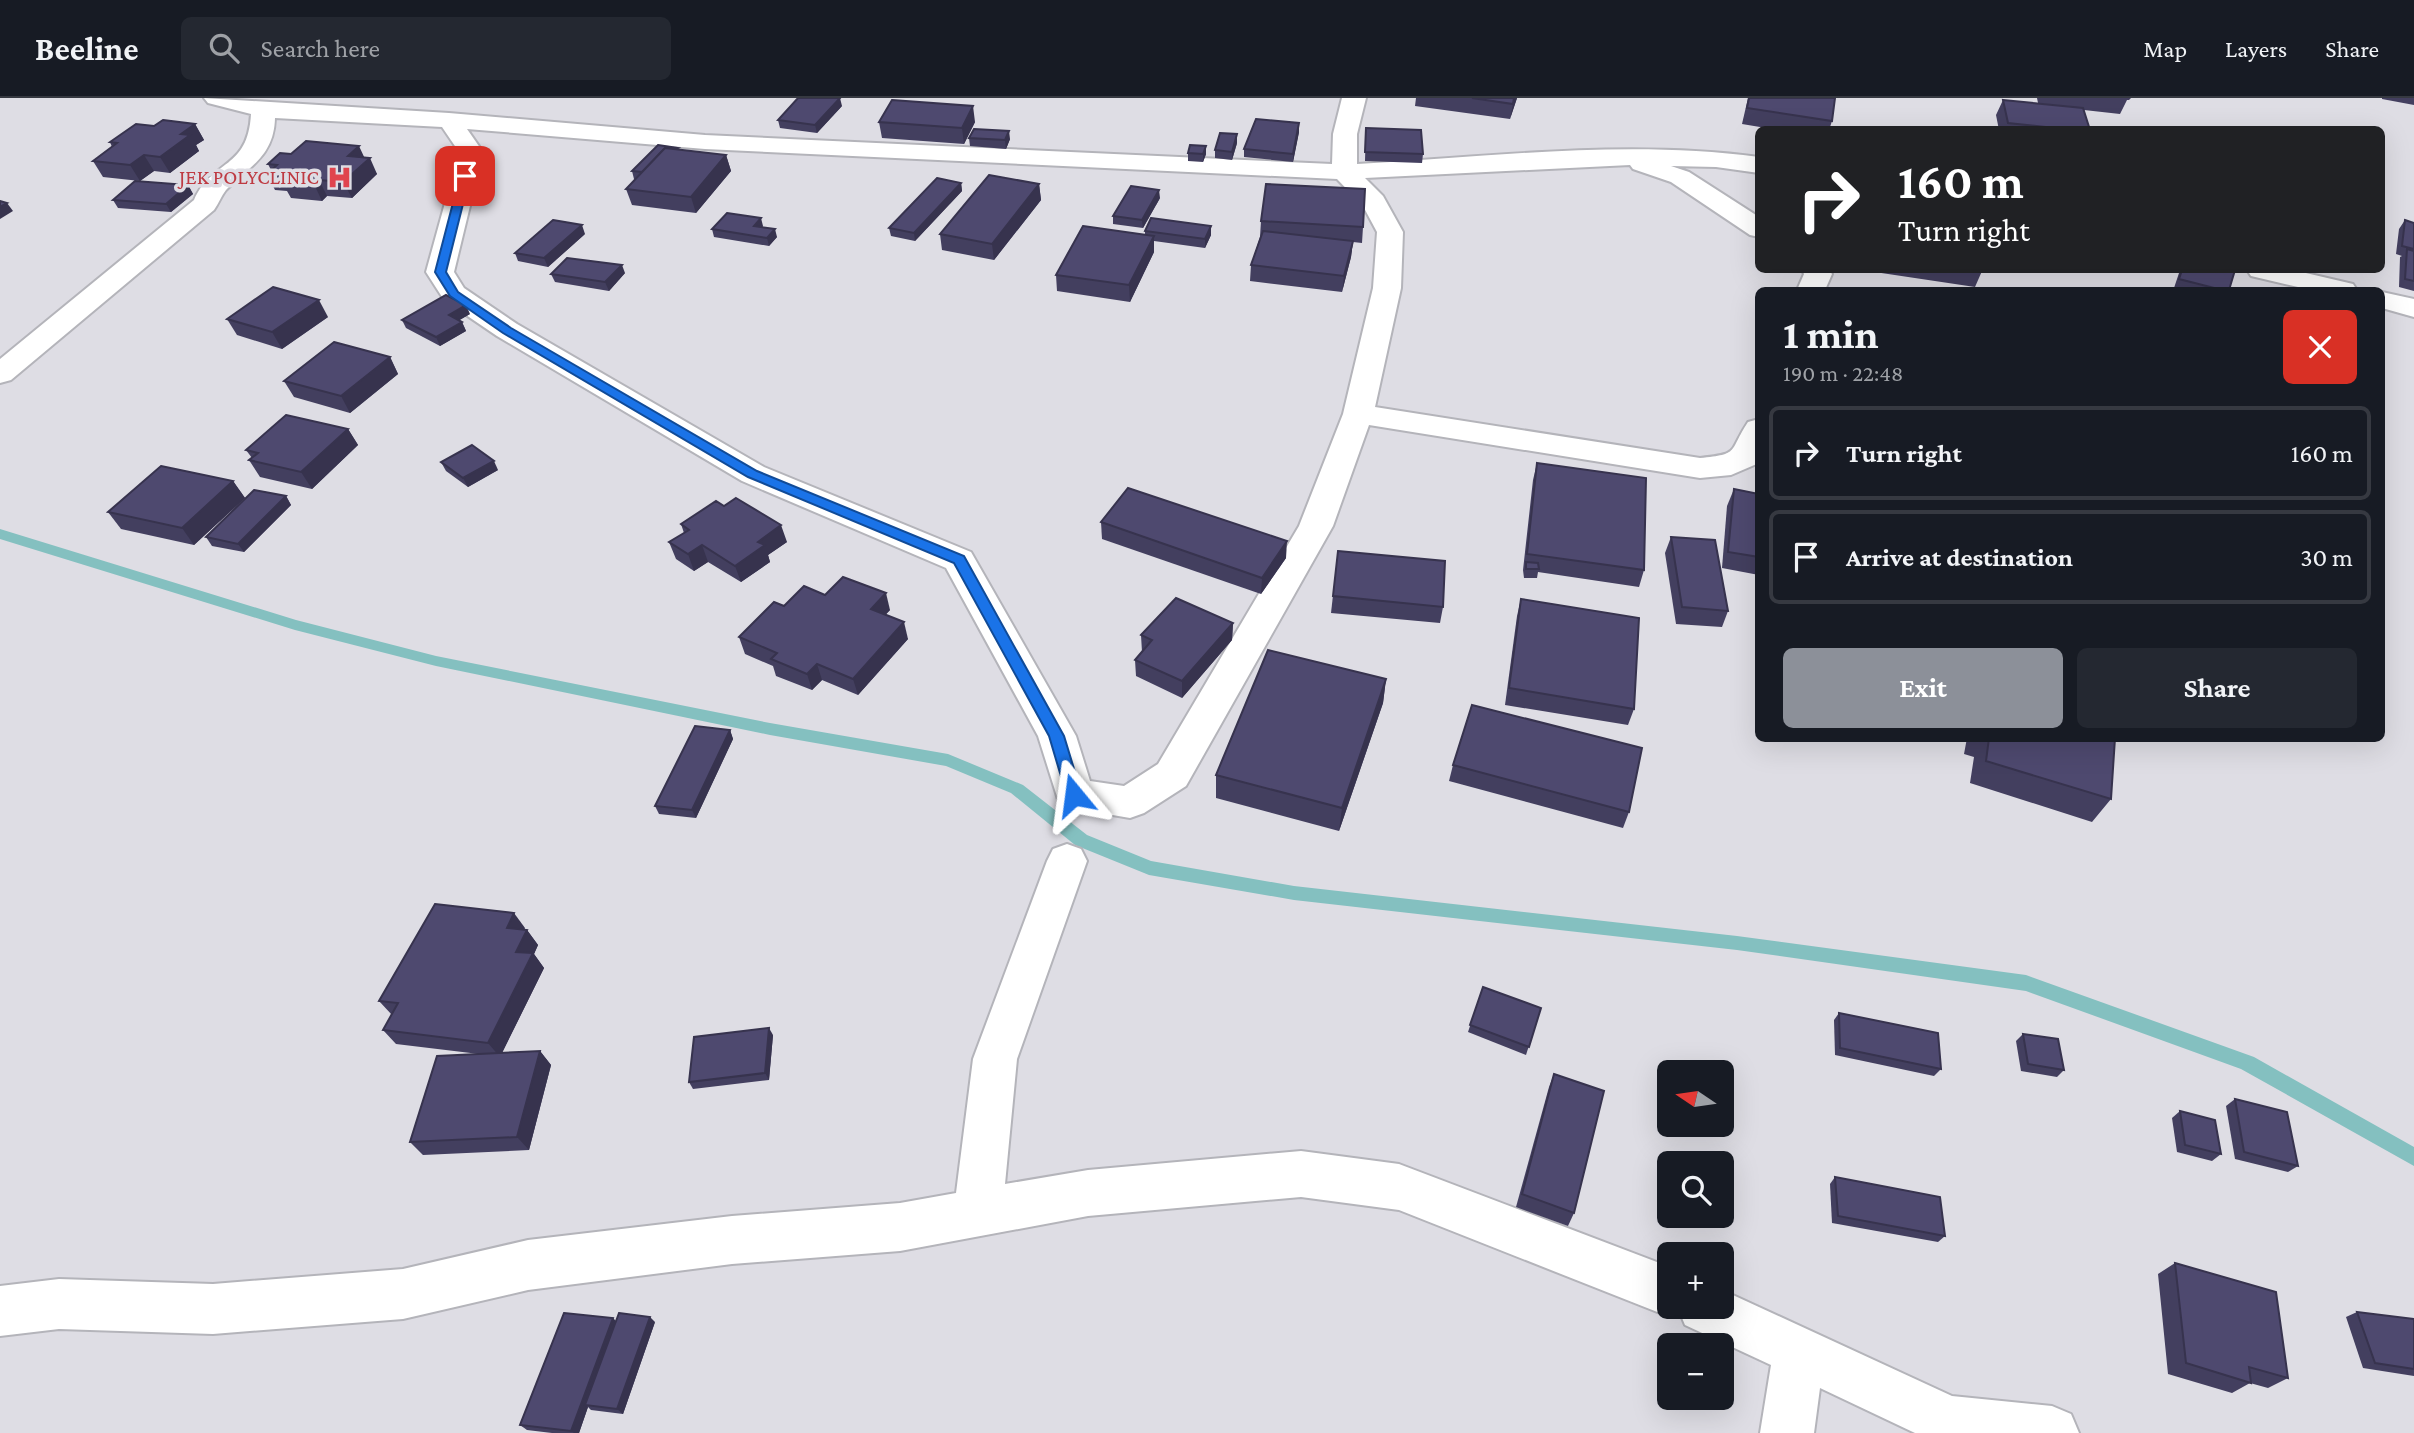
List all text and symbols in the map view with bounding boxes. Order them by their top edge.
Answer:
search box [181,17,671,80]
icon: search [205,29,243,67]
text: Beeline [35,30,139,67]
text: Search here [261,34,380,63]
text: Map [2143,35,2187,62]
text: Layers [2225,35,2287,62]
text: Share [2325,35,2379,62]
pin [435,146,495,206]
icon: right [1783,154,1874,245]
text: 160 m [1898,154,2024,209]
icon: arrive [446,157,484,195]
hospital icon: JEK POLYCLINIC [325,163,353,191]
place label: JEK POLYCLINIC [177,165,319,189]
text: Turn right [1898,212,2030,248]
text: 1 min [1783,310,1879,357]
button: close [2283,310,2357,384]
text: 190 m · 22:48 [1783,360,1903,386]
icon: right [1787,434,1825,472]
text: Turn right [1846,439,1962,468]
text: 160 m [2291,439,2353,468]
icon: arrive [1787,538,1825,576]
text: Arrive at destination [1846,543,2073,572]
text: 30 m [2300,543,2353,572]
button: Exit [1783,648,2063,728]
button: Share [2077,648,2357,728]
position arrow [1037,758,1111,832]
north arrow [1657,1060,1734,1138]
map controls [1657,1060,1734,1410]
button: search [1657,1151,1734,1228]
button: + [1657,1242,1734,1319]
button: − [1657,1333,1734,1410]

